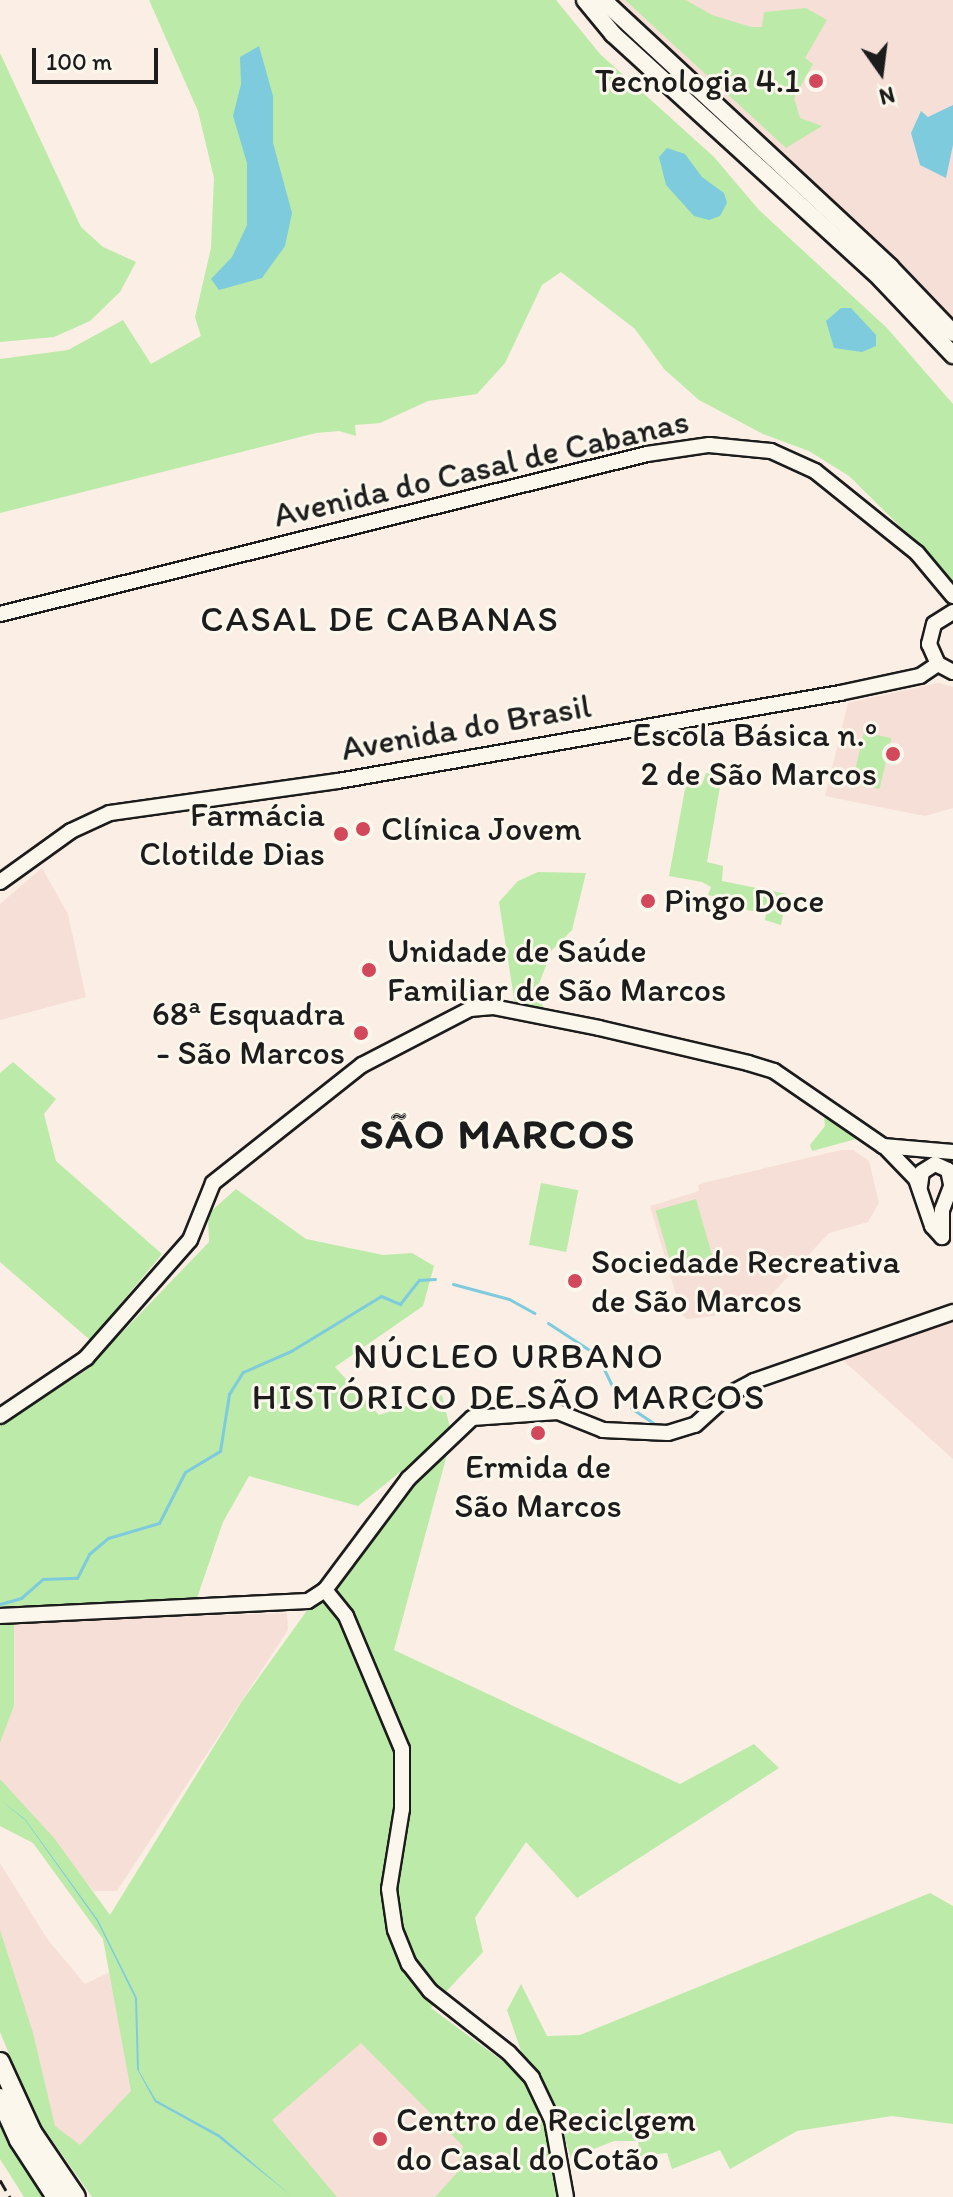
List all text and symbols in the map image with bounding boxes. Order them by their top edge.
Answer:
scale bar [36,32,162,82]
north arrow [841,32,921,112]
text: 100 m [46,47,112,76]
place label: Tecnologia 4.1 [595,61,800,101]
marker: Tecnologia 4.1 [807,72,825,90]
text: N [876,81,897,111]
street label: Avenida do Casal de Cabanas [270,400,692,536]
district label: CASAL DE CABANAS [200,597,560,641]
street label: Avenida do Brasil [337,685,595,769]
place label: Escola Básica n.º 2 de São Marcos [633,714,877,794]
marker: Escola Básica n.º 2 de São Marcos [884,745,902,763]
place label: Farmácia Clotilde Dias [139,794,325,874]
place label: Clínica Jovem [381,809,581,849]
marker: Clínica Jovem [352,818,374,840]
marker: Farmácia Clotilde Dias [332,825,350,843]
place label: Pingo Doce [664,881,826,921]
marker: Pingo Doce [639,892,657,910]
place label: Unidade de Saúde Familiar de São Marcos [387,930,726,1010]
marker: Unidade de Saúde Familiar de São Marcos [358,959,380,981]
place label: 68ª Esquadra - São Marcos [152,993,345,1072]
marker: 68ª Esquadra - São Marcos [352,1024,370,1042]
district label: SÃO MARCOS [360,1109,636,1159]
place label: Sociedade Recreativa de São Marcos [591,1241,900,1320]
marker: Sociedade Recreativa de São Marcos [566,1272,584,1290]
district label: NÚCLEO URBANO HISTÓRICO DE SÃO MARCOS [253,1333,765,1418]
marker: Ermida de São Marcos [529,1424,547,1442]
place label: Ermida de São Marcos [454,1446,622,1526]
place label: Centro de Reciclgem do Casal do Cotão [396,2099,694,2178]
marker: Centro de Reciclgem do Casal do Cotão [371,2130,389,2148]

